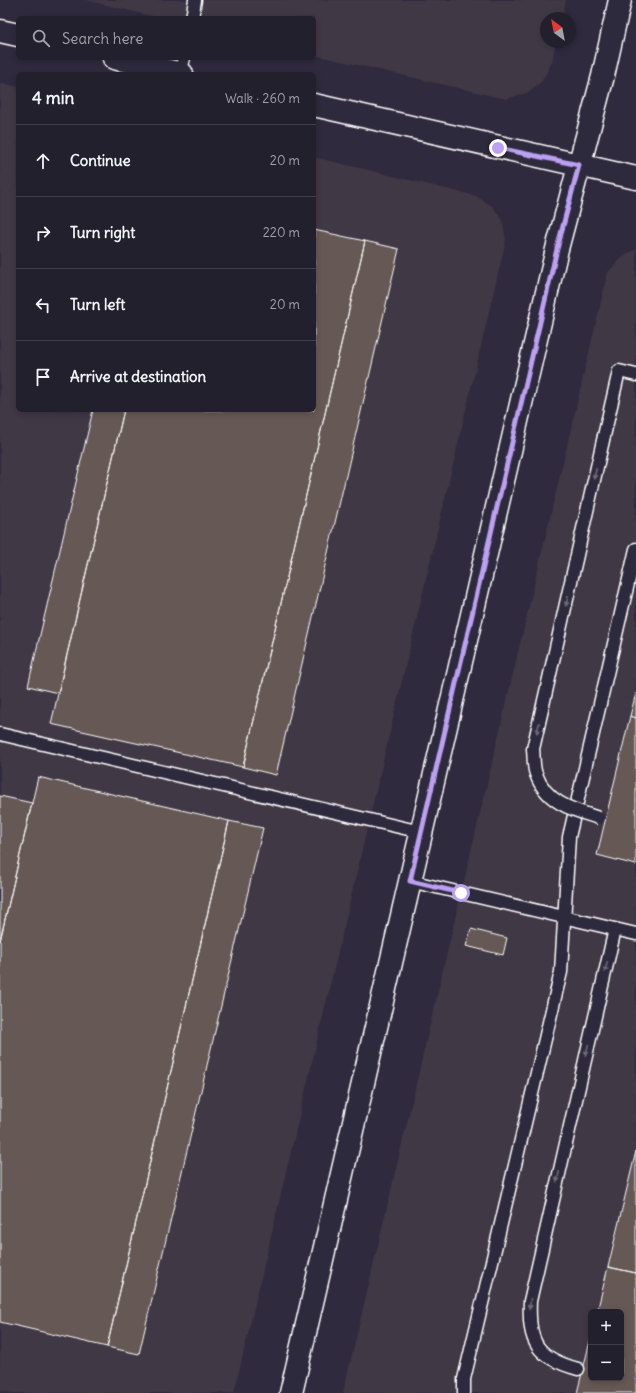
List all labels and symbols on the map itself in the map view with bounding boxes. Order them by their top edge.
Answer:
north arrow [540,12,576,48]
route end [489,139,507,157]
one-way arrow [592,468,598,480]
one-way arrow [563,595,569,607]
one-way arrow [535,722,541,734]
route start [452,884,470,902]
one-way arrow [603,961,609,973]
one-way arrow [583,1044,589,1056]
one-way arrow [555,1171,561,1183]
one-way arrow [527,1298,534,1310]

